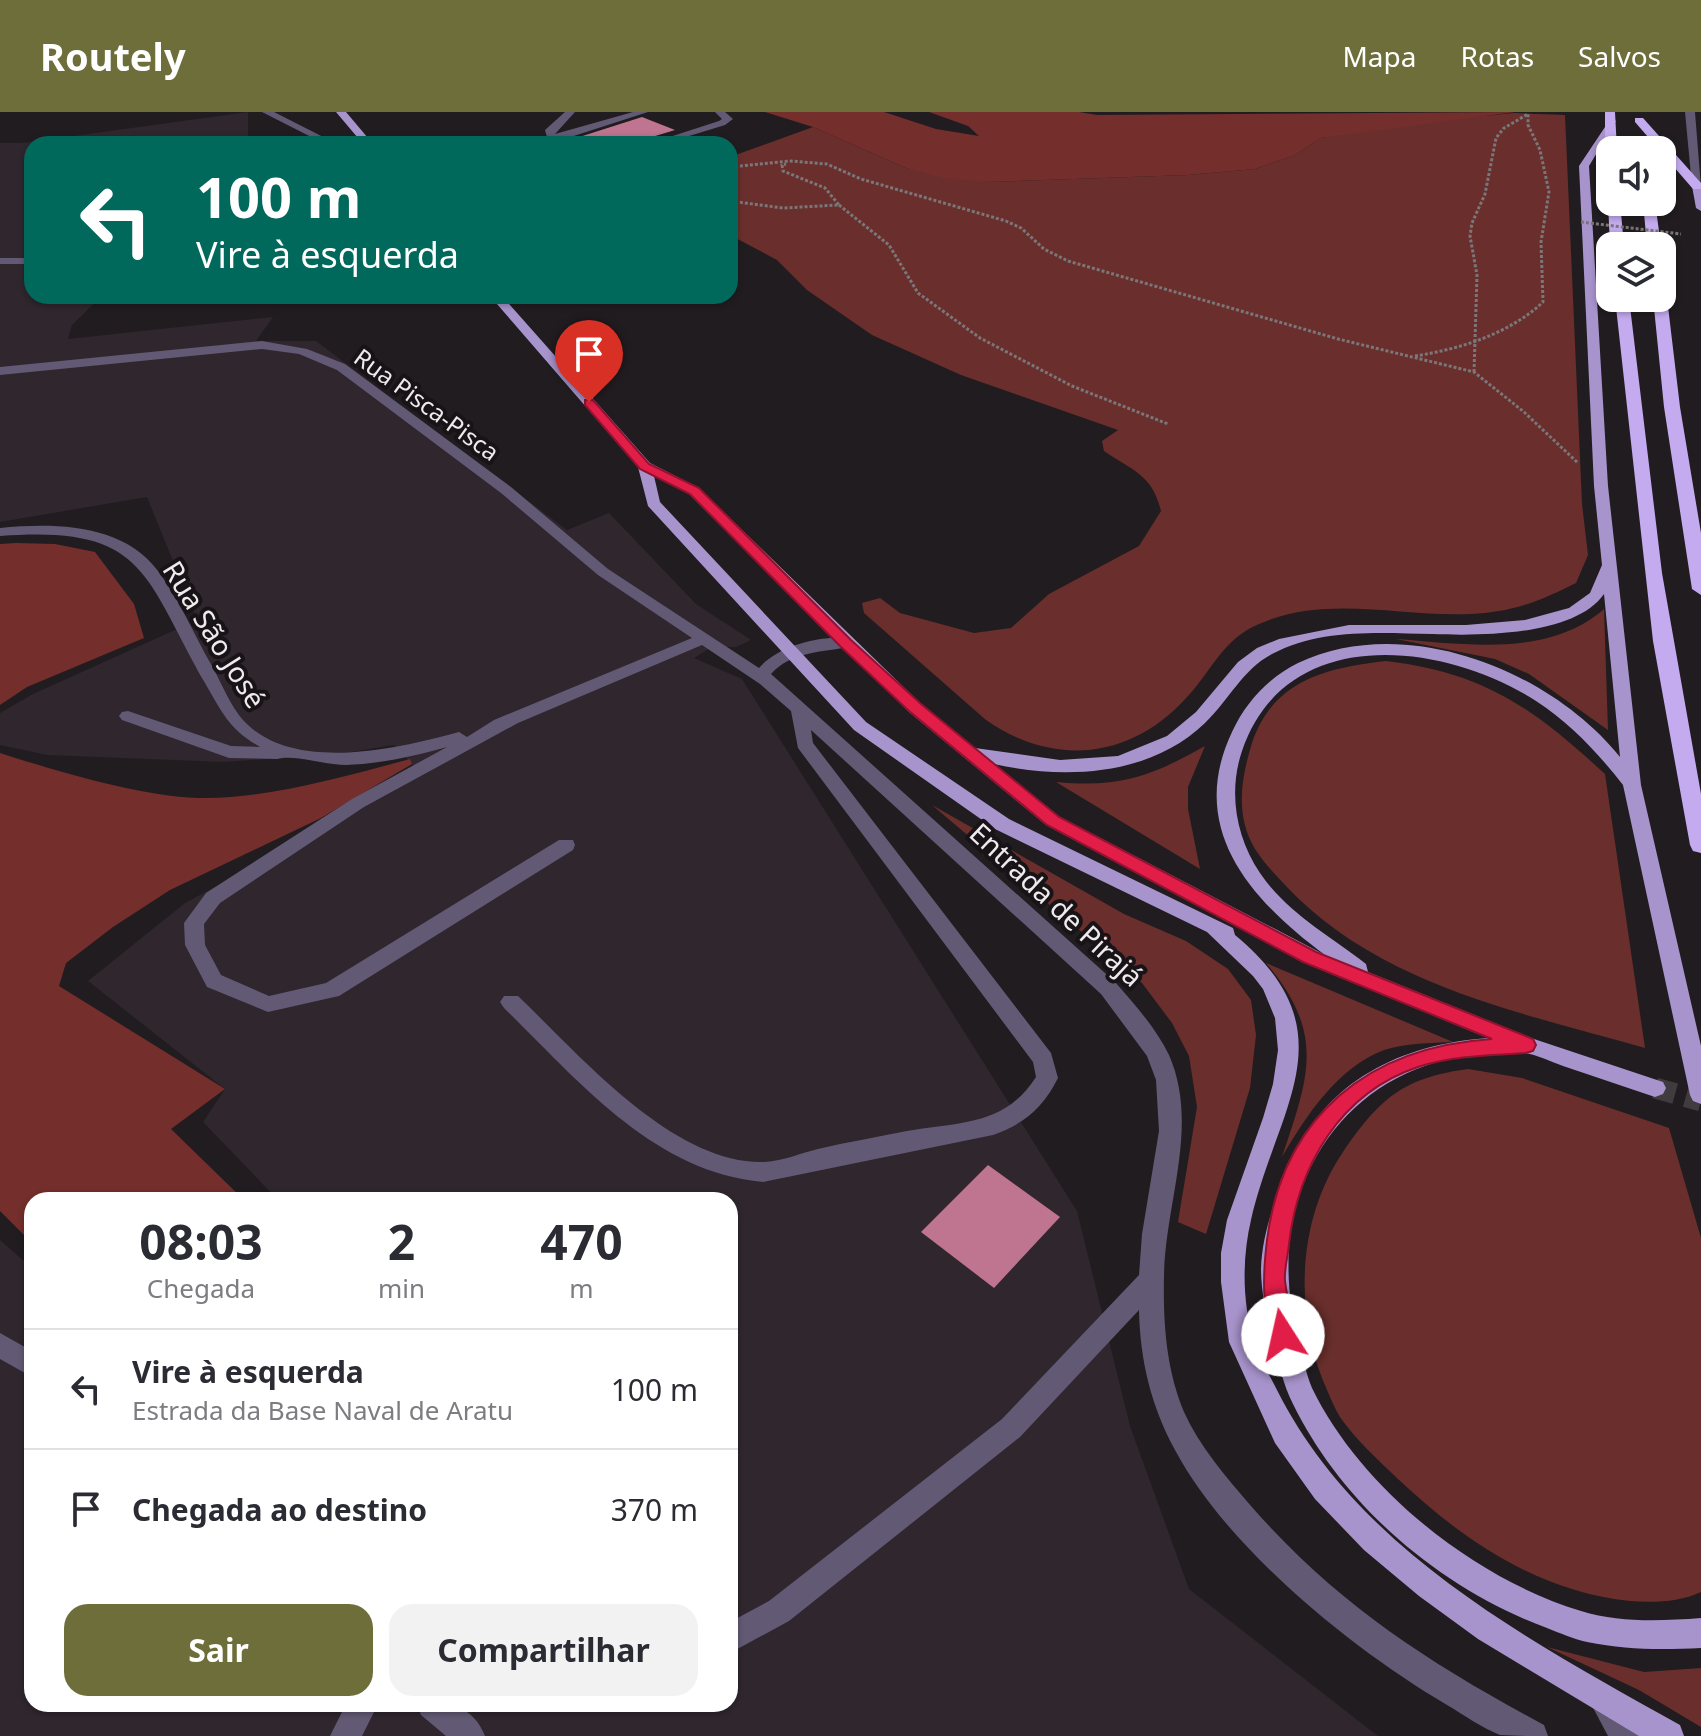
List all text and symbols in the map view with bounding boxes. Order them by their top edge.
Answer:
text: Routely [40,30,186,82]
text: Mapa [1342,37,1417,75]
text: Rotas [1461,37,1534,75]
text: Salvos [1578,37,1661,75]
map controls [1596,136,1676,312]
button: sound [1596,136,1676,216]
text: 100 m [196,158,361,234]
icon: left [64,168,168,272]
text: Vire à esquerda [196,230,459,279]
button: layers [1596,232,1676,312]
pin [555,320,623,402]
icon: arrive [567,332,611,376]
street label: Rua Pisca-Pisca [348,340,506,468]
street label: Rua São José [155,553,275,715]
street label: Entrada de Pirajá [962,814,1152,994]
text: 08:03 [139,1209,263,1274]
text: 2 [388,1209,415,1274]
text: 470 [540,1209,623,1274]
text: Chegada [147,1270,255,1306]
text: min [378,1270,425,1306]
text: m [569,1270,594,1306]
position arrow [1241,1293,1325,1377]
text: Vire à esquerda [132,1351,364,1392]
icon: left [64,1367,108,1411]
text: 100 m [611,1369,698,1410]
text: Estrada da Base Naval de Aratu [132,1392,513,1428]
icon: arrive [64,1487,108,1531]
text: Chegada ao destino [132,1489,427,1530]
text: 370 m [611,1489,698,1530]
button: Sair [64,1604,373,1696]
button: Compartilhar [389,1604,698,1696]

